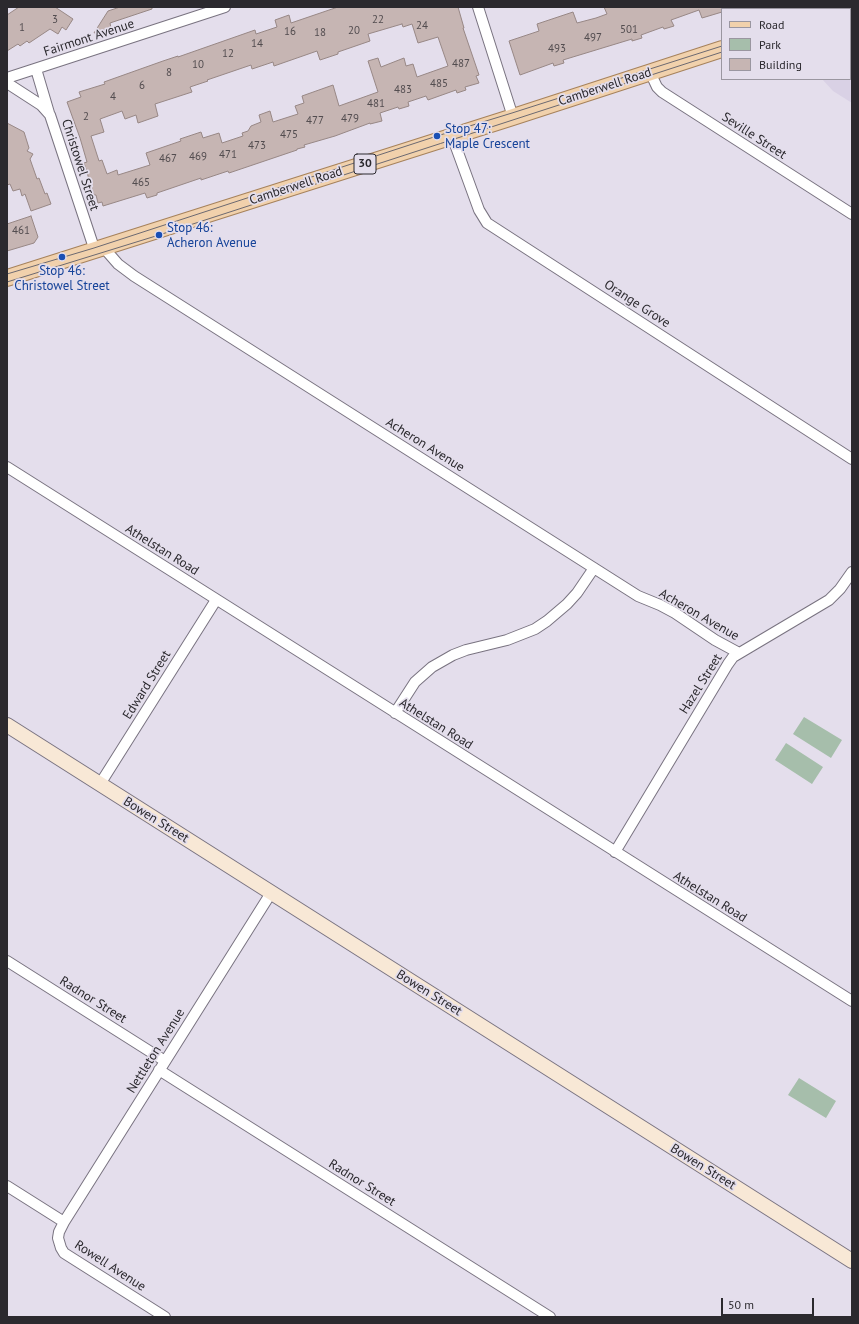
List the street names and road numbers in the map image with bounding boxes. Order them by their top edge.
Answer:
street label: Fairmont Avenue [42,16,136,60]
street label: Camberwell Road [557,65,653,109]
street label: Seville Street [719,109,789,163]
street label: Christowel Street [58,117,102,213]
road number: 30 [354,154,376,174]
street label: Camberwell Road [248,164,344,208]
street label: Orange Grove [601,277,673,331]
street label: Acheron Avenue [383,415,467,475]
street label: Athelstan Road [122,521,202,579]
street label: Acheron Avenue [656,586,742,644]
street label: Edward Street [120,648,174,722]
street label: Hazel Street [676,651,726,717]
street label: Athelstan Road [396,695,476,753]
street label: Bowen Street [120,794,192,846]
street label: Athelstan Road [670,868,750,926]
street label: Bowen Street [393,967,465,1019]
street label: Radnor Street [57,973,129,1027]
street label: Nettleton Avenue [124,1006,188,1096]
street label: Bowen Street [667,1141,739,1193]
street label: Radnor Street [326,1156,398,1210]
street label: Rowell Avenue [72,1237,148,1295]

